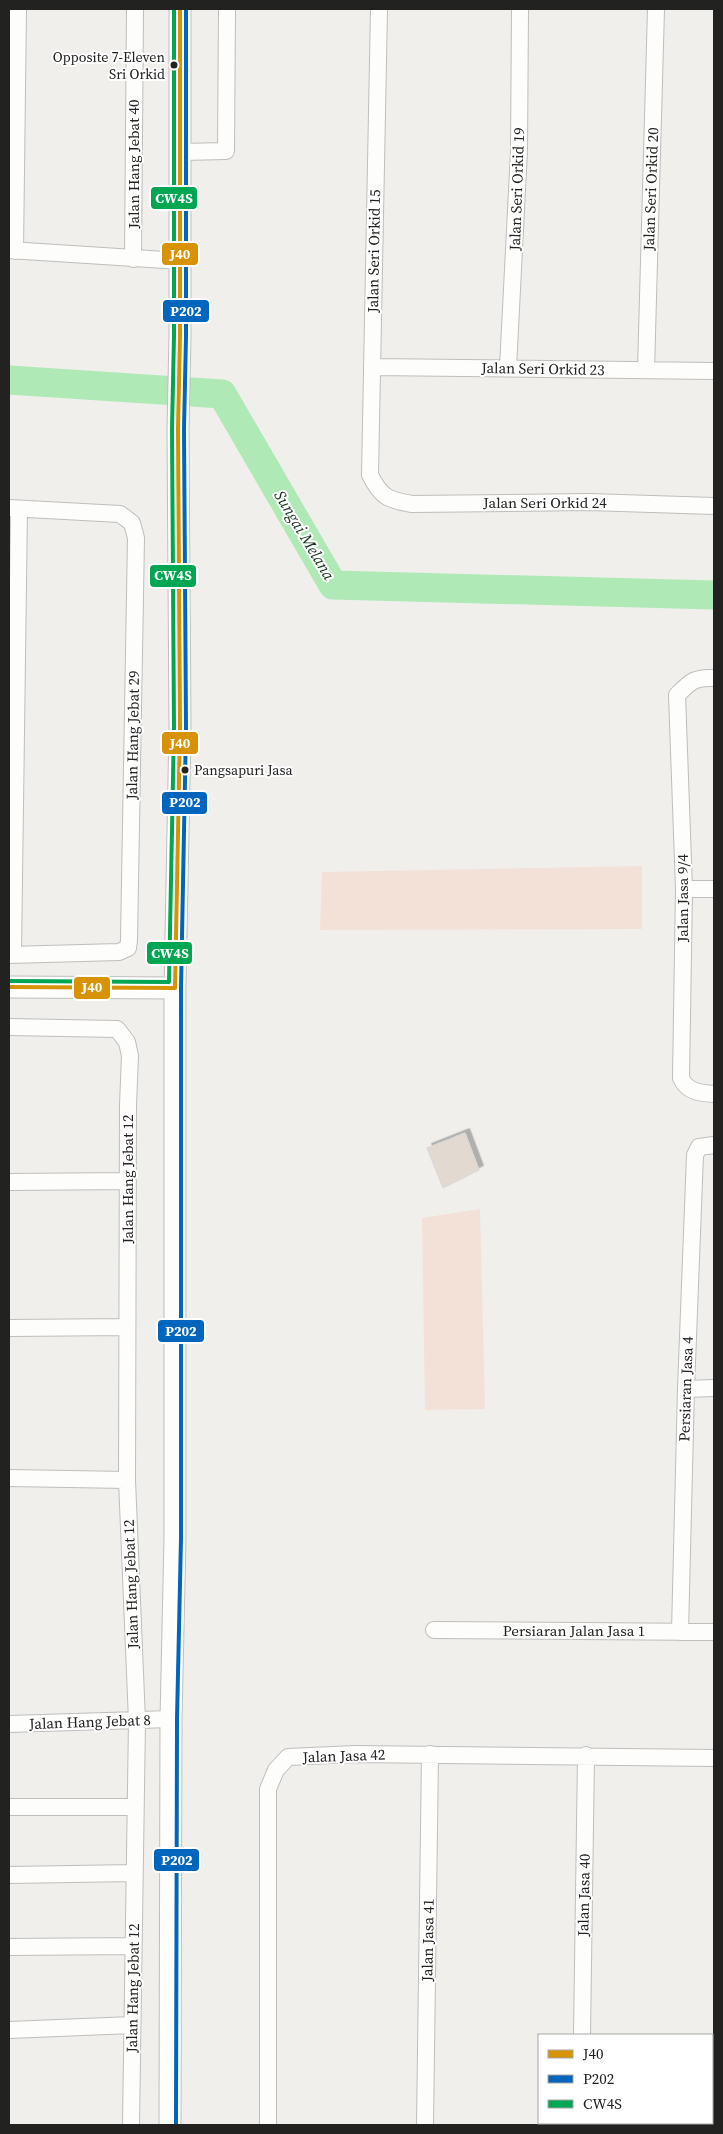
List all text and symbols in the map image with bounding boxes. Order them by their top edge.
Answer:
place label: Opposite 7-Eleven Sri Orkid [53,47,166,84]
marker: Opposite 7-Eleven Sri Orkid [169,60,179,70]
street label: Jalan Hang Jebat 40 [123,99,144,230]
street label: Jalan Seri Orkid 19 [504,127,529,252]
street label: Jalan Seri Orkid 20 [638,127,663,252]
line badge: CW4S [150,186,198,210]
text: CW4S [155,188,193,208]
street label: Jalan Seri Orkid 15 [362,189,385,314]
line badge: J40 [161,242,199,266]
text: J40 [169,244,191,264]
line badge: P202 [162,299,210,323]
text: P202 [170,301,202,321]
street label: Jalan Seri Orkid 23 [480,357,605,380]
water label: Sungai Melana [270,486,341,585]
street label: Jalan Seri Orkid 24 [482,492,607,513]
line badge: CW4S [149,564,197,588]
text: CW4S [154,565,192,585]
street label: Jalan Hang Jebat 29 [121,670,144,801]
line badge: J40 [161,731,199,755]
text: J40 [169,733,191,753]
place label: Pangsapuri Jasa [194,760,294,780]
marker: Pangsapuri Jasa [180,765,190,775]
line badge: P202 [161,791,208,815]
text: P202 [169,792,201,812]
street label: Jalan Jasa 9/4 [672,854,693,943]
line badge: CW4S [146,941,193,965]
text: CW4S [151,943,189,963]
line badge: J40 [73,976,111,1000]
text: J40 [81,977,103,997]
street label: Jalan Hang Jebat 12 [117,1114,138,1245]
line badge: P202 [157,1319,205,1343]
text: P202 [165,1321,197,1341]
street label: Persiaran Jasa 4 [673,1336,698,1442]
street label: Jalan Hang Jebat 12 [118,1519,143,1650]
street label: Persiaran Jalan Jasa 1 [503,1620,645,1641]
street label: Jalan Hang Jebat 8 [28,1709,151,1734]
street label: Jalan Jasa 42 [301,1744,386,1767]
line badge: P202 [153,1848,200,1872]
text: P202 [161,1850,193,1870]
street label: Jalan Jasa 40 [572,1853,595,1938]
street label: Jalan Jasa 41 [416,1898,439,1983]
street label: Jalan Hang Jebat 12 [121,1923,144,2054]
legend [538,2034,713,2124]
text: J40 [582,2043,604,2064]
text: P202 [583,2068,614,2089]
text: CW4S [583,2093,622,2114]

